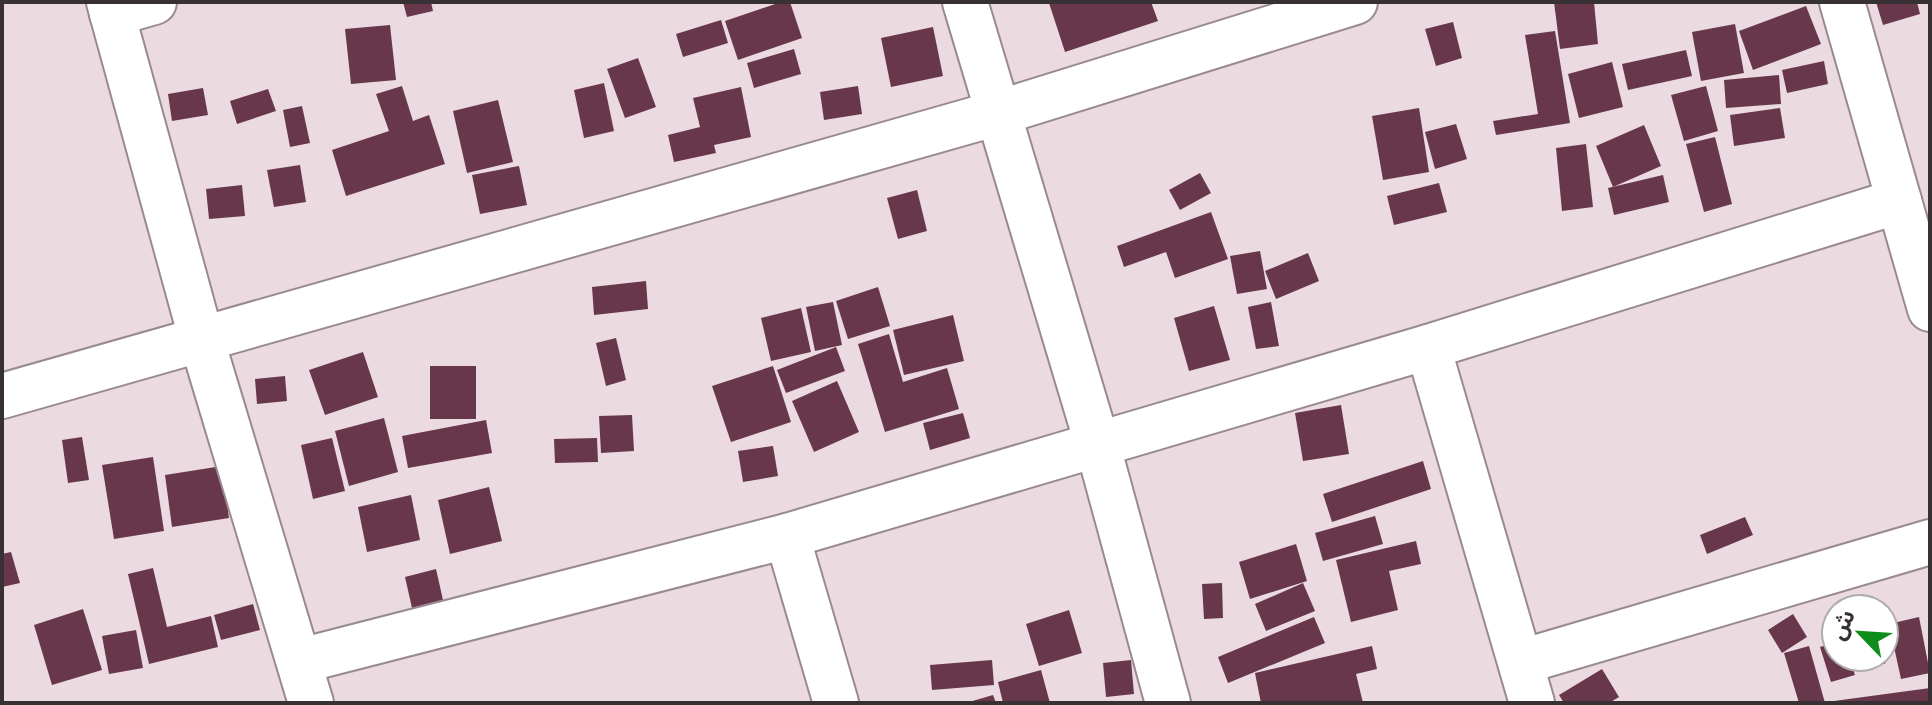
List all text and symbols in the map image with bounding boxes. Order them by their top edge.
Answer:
north arrow [1820,593,1900,673]
text: ش [1823,605,1860,644]

